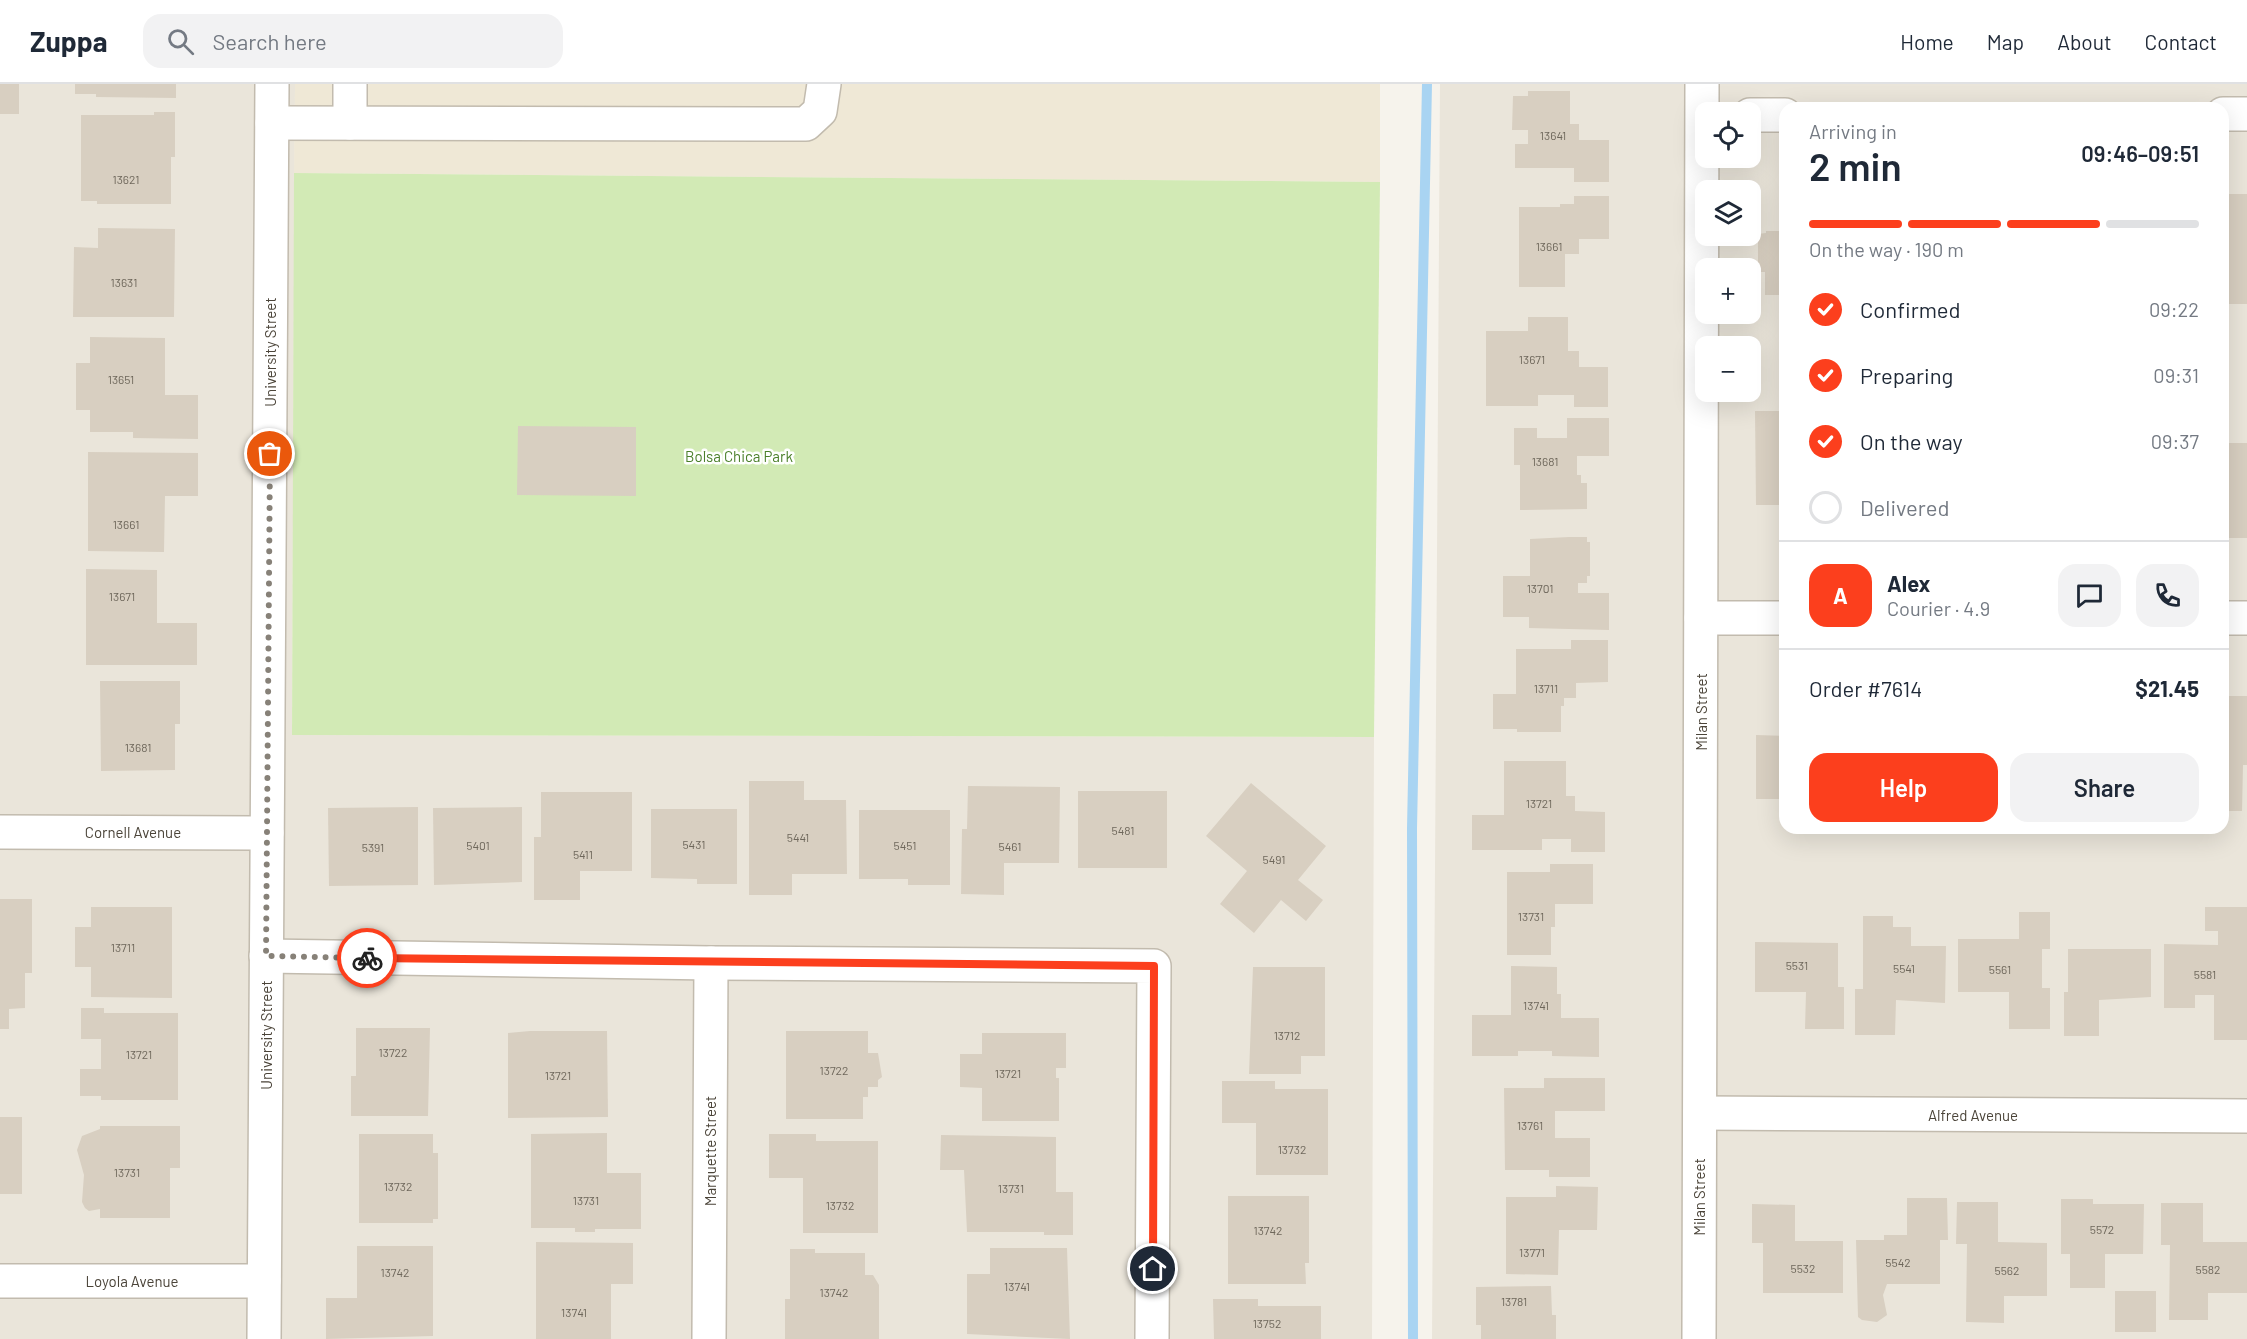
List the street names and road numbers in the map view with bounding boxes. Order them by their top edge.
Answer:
street label: University Street [261,297,279,407]
street label: Milan Street [1692,673,1710,751]
street label: Cornell Avenue [85,823,181,841]
street label: University Street [257,980,275,1090]
street label: Marquette Street [701,1096,719,1206]
street label: Alfred Avenue [1928,1106,2018,1124]
street label: Milan Street [1690,1158,1708,1236]
street label: Loyola Avenue [85,1272,179,1290]

